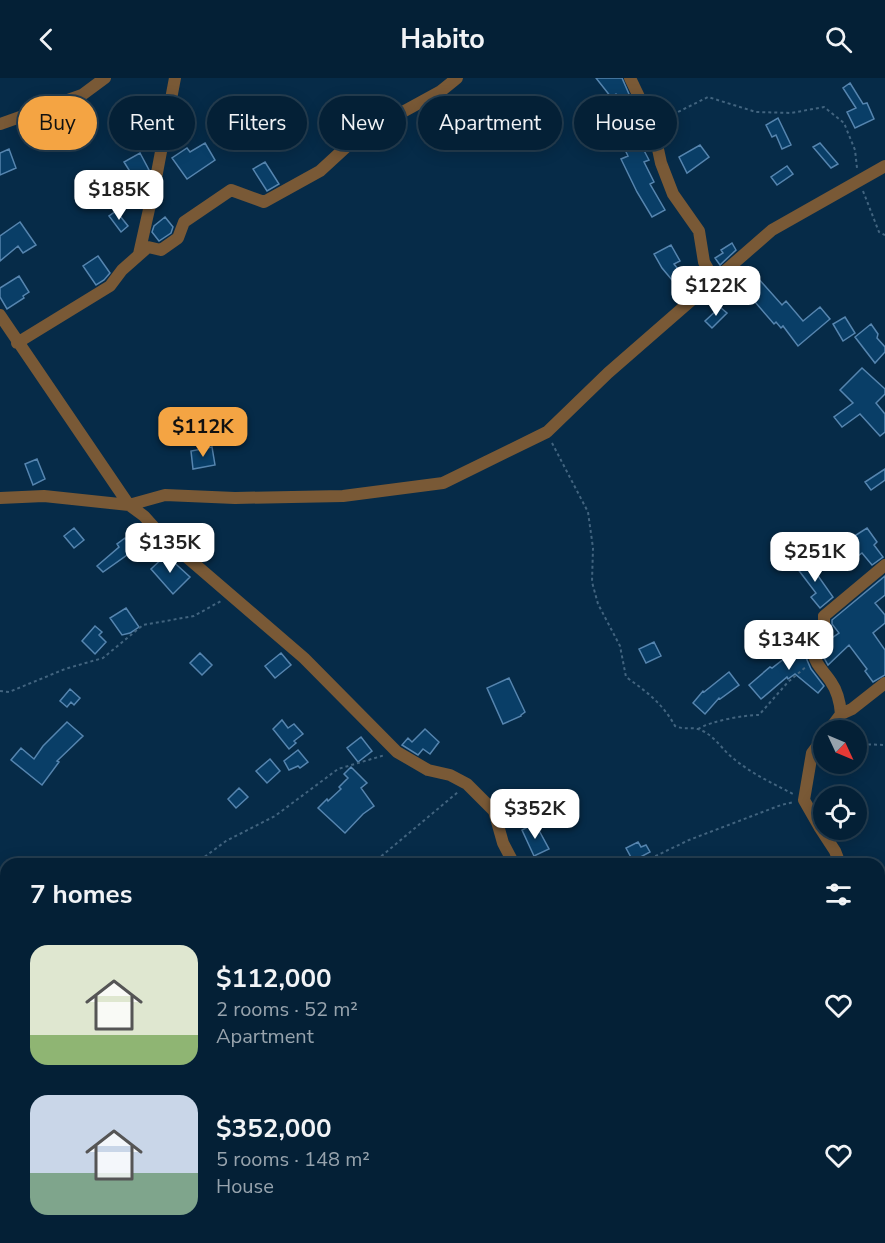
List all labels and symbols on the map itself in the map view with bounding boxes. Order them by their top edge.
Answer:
pin: $185K [77,170,161,221]
pin: $122K [674,266,758,317]
pin: $112K [161,407,245,458]
pin: $135K [128,523,212,574]
pin: $251K [773,532,857,583]
pin: $134K [747,620,831,671]
north arrow [813,720,867,774]
pin: $352K [493,789,577,840]

